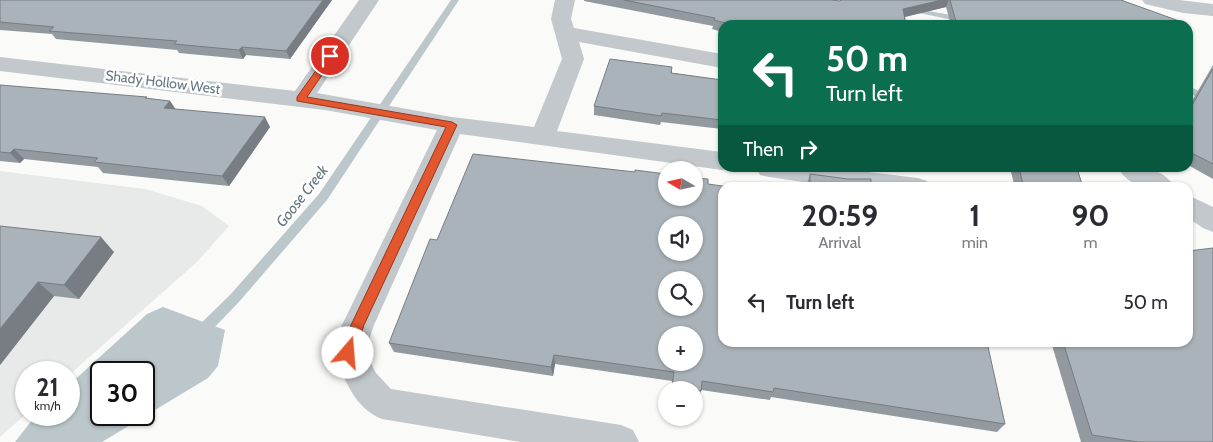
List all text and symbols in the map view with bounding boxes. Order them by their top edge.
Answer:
pin [309,35,351,77]
text: 50 m [826,37,908,80]
icon: left [743,40,808,105]
icon: arrive [316,42,344,70]
street label: Shady Hollow West [105,66,222,98]
text: Turn left [826,80,903,107]
icon: right [794,135,822,163]
text: Then [743,138,784,161]
water label: Goose Creek [272,161,332,231]
north arrow [658,161,702,206]
map controls [658,161,703,426]
text: 20:59 [801,197,878,234]
text: 1 [969,197,980,234]
text: 90 [1071,197,1110,234]
button: sound [658,216,703,261]
text: Arrival [819,233,861,252]
text: min [962,233,988,252]
text: m [1083,233,1098,252]
button: search [658,271,703,316]
icon: left [743,288,771,316]
text: Turn left [786,291,854,314]
text: 50 m [1124,291,1168,314]
position arrow [321,326,373,378]
button: + [658,326,703,371]
speed limit sign: 30 [90,361,155,426]
text: 21 [36,372,59,402]
button: − [658,381,703,426]
text: km/h [34,398,61,413]

